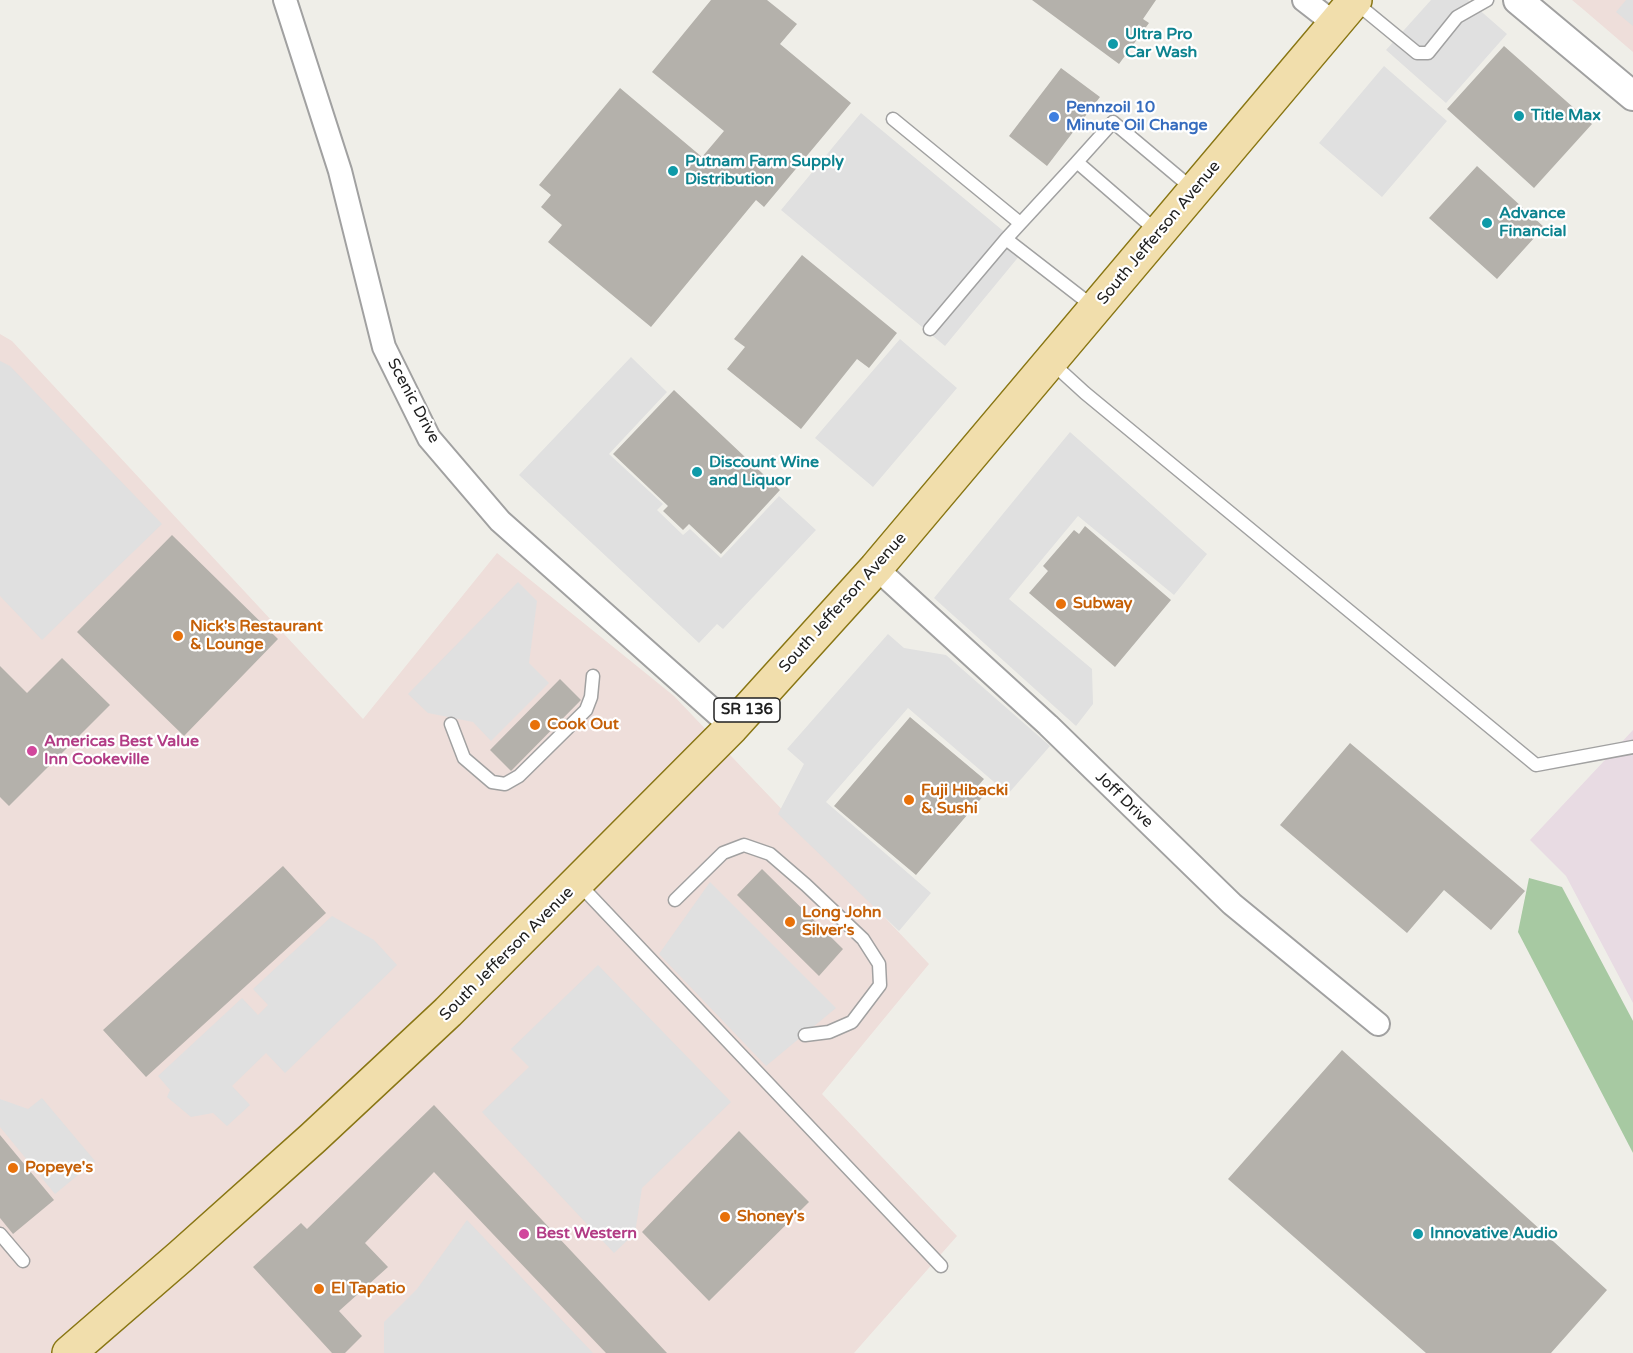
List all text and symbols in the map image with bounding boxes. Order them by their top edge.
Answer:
place label: Ultra Pro Car Wash [1125,25,1197,63]
marker: Ultra Pro Car Wash [1106,37,1120,51]
place label: Pennzoil 10 Minute Oil Change [1066,98,1208,136]
place label: Title Max [1531,106,1601,126]
marker: Title Max [1512,109,1526,123]
marker: Pennzoil 10 Minute Oil Change [1047,110,1061,124]
place label: Putnam Farm Supply Distribution [685,152,844,190]
street label: South Jefferson Avenue [1093,157,1225,309]
marker: Putnam Farm Supply Distribution [666,164,680,178]
place label: Advance Financial [1499,204,1567,242]
marker: Advance Financial [1480,216,1494,230]
street label: Scenic Drive [383,355,443,447]
place label: Discount Wine and Liquor [709,453,819,491]
marker: Discount Wine and Liquor [690,465,704,479]
street label: South Jefferson Avenue [775,529,911,677]
place label: Subway [1073,594,1132,614]
marker: Subway [1054,597,1068,611]
place label: Nick's Restaurant & Lounge [190,617,323,655]
marker: Nick's Restaurant & Lounge [171,629,185,643]
road number: SR 136 [714,698,780,722]
place label: Cook Out [547,715,619,735]
marker: Cook Out [528,718,542,732]
place label: Americas Best Value Inn Cookeville [44,732,199,770]
marker: Americas Best Value Inn Cookeville [25,744,39,758]
street label: Joff Drive [1091,768,1157,832]
place label: Fuji Hibacki & Sushi [921,781,1008,819]
marker: Fuji Hibacki & Sushi [902,793,916,807]
street label: South Jefferson Avenue [436,883,578,1025]
place label: Long John Silver's [802,903,882,941]
marker: Long John Silver's [783,915,797,929]
place label: Popeye's [25,1158,93,1178]
marker: Popeye's [6,1161,20,1175]
place label: Shoney's [737,1207,805,1227]
marker: Shoney's [718,1210,732,1224]
place label: Best Western [536,1224,637,1244]
place label: Innovative Audio [1430,1224,1558,1244]
marker: Best Western [517,1227,531,1241]
marker: Innovative Audio [1411,1227,1425,1241]
place label: El Tapatio [331,1279,406,1299]
marker: El Tapatio [312,1282,326,1296]

